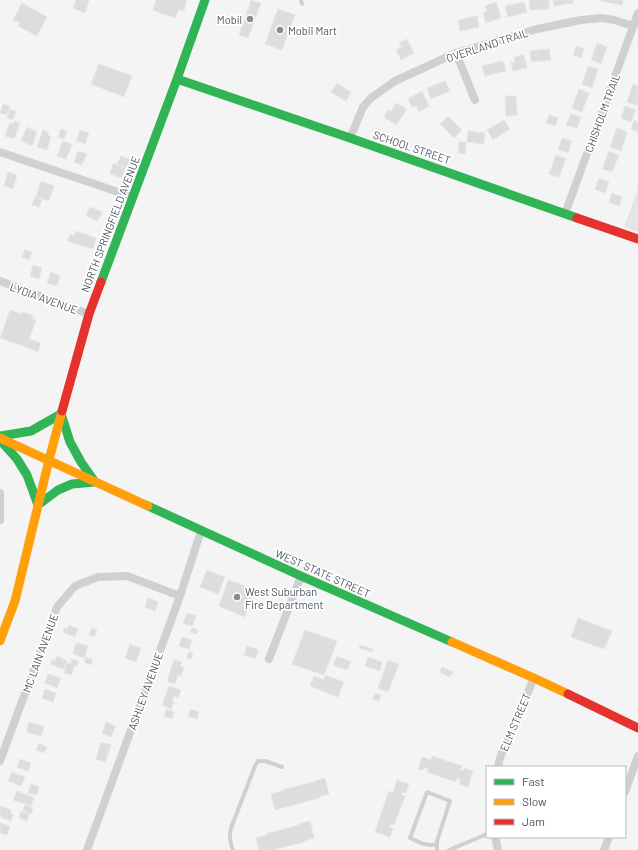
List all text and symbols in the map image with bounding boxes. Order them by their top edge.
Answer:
place label: Mobil [217,13,242,26]
marker: Mobil [245,14,255,24]
place label: Mobil Mart [288,24,337,37]
marker: Mobil Mart [275,25,285,35]
street label: OVERLAND TRAIL [444,26,530,64]
street label: CHISHOLM TRAIL [582,72,622,154]
street label: SCHOOL STREET [372,128,452,166]
street label: NORTH SPRINGFIELD AVENUE [78,154,142,294]
street label: LYDIA AVENUE [8,280,80,316]
street label: WEST STATE STREET [274,546,372,600]
place label: West Suburban Fire Department [245,585,323,611]
marker: West Suburban Fire Department [232,592,242,602]
street label: MC LAIN AVENUE [20,611,60,694]
street label: ASHLEY AVENUE [125,650,165,732]
street label: ELM STREET [497,691,533,753]
legend [486,766,626,838]
text: Fast [522,774,545,788]
text: Slow [522,794,547,808]
text: Jam [522,814,545,828]

